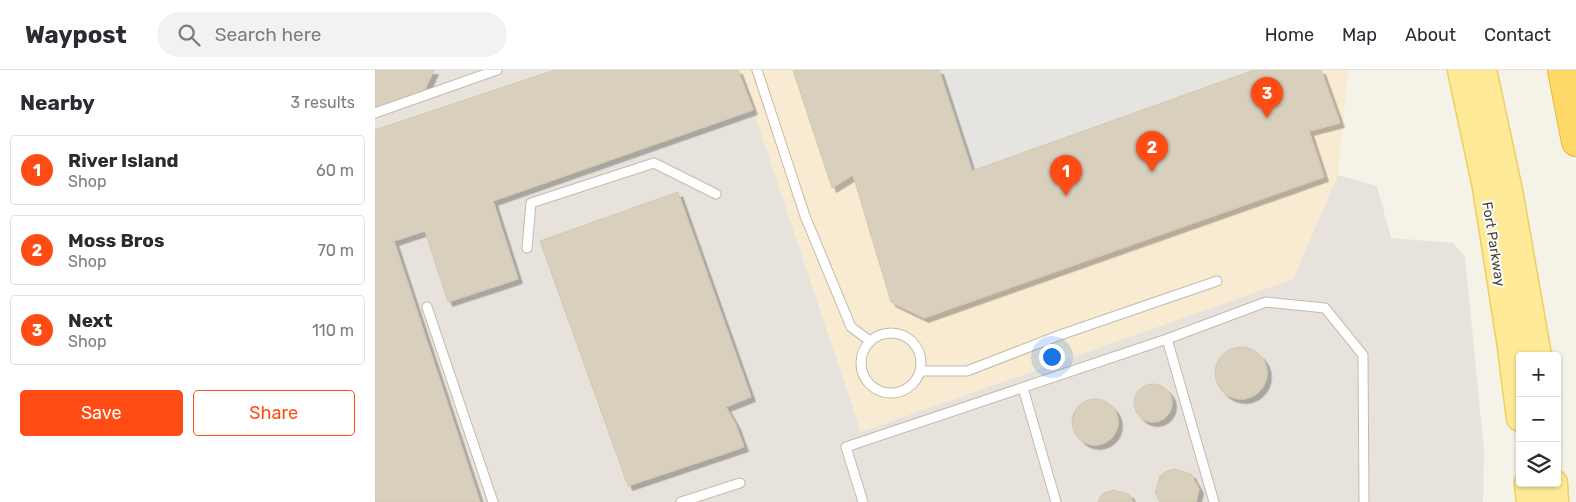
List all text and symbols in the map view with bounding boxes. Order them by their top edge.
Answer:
search box [157,12,507,57]
text: Waypost [25,21,127,49]
icon: search [175,21,203,49]
text: Search here [215,23,321,46]
text: Home [1265,24,1314,46]
text: Map [1342,24,1377,46]
text: About [1405,24,1456,46]
text: Contact [1484,24,1551,46]
pin: 3 [1251,77,1283,118]
text: Nearby [20,90,95,115]
text: 3 results [290,93,355,112]
pin: 2 [1136,131,1168,172]
text: River Island [68,149,179,172]
pin: 1 [1050,155,1082,196]
text: 1 [33,161,41,180]
text: 60 m [316,161,354,180]
text: Shop [68,172,106,191]
street label: Fort Parkway [1478,200,1509,288]
text: Moss Bros [68,229,164,252]
text: 2 [32,241,42,260]
text: 70 m [317,241,354,260]
text: Shop [68,252,106,271]
text: Next [68,309,113,332]
text: 3 [32,321,42,340]
text: 110 m [312,321,354,340]
text: Shop [68,332,106,351]
your location [1039,344,1065,370]
map controls [1516,352,1561,487]
button: + [1516,352,1561,397]
button: Save [20,390,183,436]
button: Share [193,390,355,436]
button: − [1516,397,1561,442]
button: layers [1516,442,1561,487]

